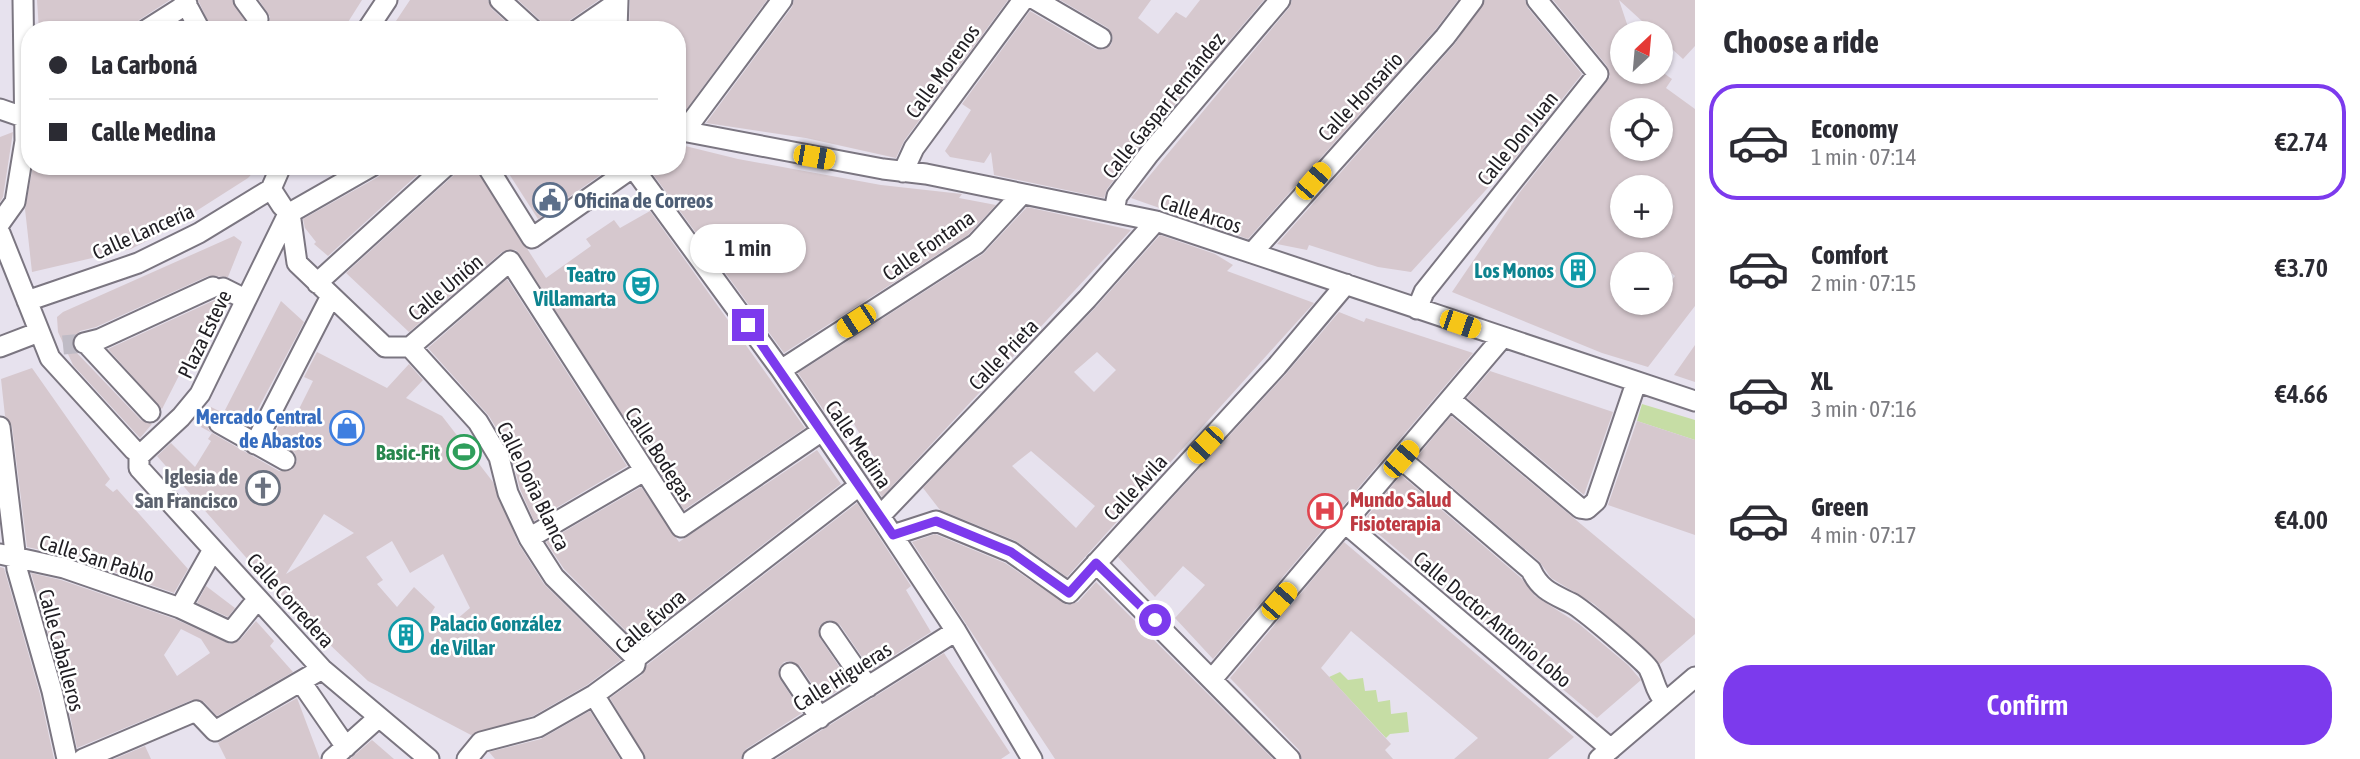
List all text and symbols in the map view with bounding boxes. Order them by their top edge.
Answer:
street label: Calle Morenos [900,20,984,122]
north arrow [1610,21,1673,84]
map controls [1610,21,1673,315]
text: Choose a ride [1723,23,1879,60]
street label: Calle Gaspar Fernández [1097,27,1229,183]
street label: Calle Honsario [1313,47,1407,145]
text: La Carboná [91,50,197,80]
street label: Calle Don Juan [1472,86,1562,190]
button: locate [1610,98,1673,161]
icon: car [1727,111,1790,174]
text: Economy [1811,114,1898,144]
text: Calle Medina [91,117,216,147]
text: €2.74 [2275,127,2328,157]
car [792,143,837,171]
text: 1 min · 07:14 [1811,144,1917,170]
car [1292,158,1335,204]
button: + [1610,175,1673,238]
public building icon: Oficina de Correos [531,181,569,219]
place label: Oficina de Correos [574,188,714,212]
street label: Calle Arcos [1157,189,1245,237]
street label: Calle Lancería [88,198,198,264]
street label: Calle Fontana [878,205,978,285]
callout: 1 min [690,224,806,272]
text: 1 min [725,235,771,261]
icon: car [1727,237,1790,300]
text: Comfort [1811,240,1888,270]
street label: Calle Unión [403,249,487,325]
building icon: Los Monos [1559,251,1597,289]
button: − [1610,252,1673,315]
text: €3.70 [2275,253,2328,283]
place label: Los Monos [1474,258,1555,282]
place label: Teatro Villamarta [532,262,616,310]
theatre icon: Teatro Villamarta [622,267,660,305]
text: 2 min · 07:15 [1811,270,1917,296]
street label: Plaza Esteve [172,286,236,382]
car [833,301,880,341]
car [1437,307,1484,341]
route end [732,309,764,341]
street label: Calle Prieta [963,314,1043,394]
icon: car [1727,363,1790,426]
text: XL [1811,366,1833,396]
text: €4.66 [2275,379,2328,409]
street label: Calle Medina [821,396,897,492]
text: 3 min · 07:16 [1811,396,1917,422]
street label: Calle Bodegas [621,402,699,506]
place label: Mercado Central de Abastos [196,404,323,452]
shop icon: Mercado Central de Abastos [328,409,366,447]
street label: Calle Doña Blanca [493,418,575,554]
car [1183,422,1228,468]
sports icon: Basic-Fit [445,433,483,471]
car [1380,436,1423,482]
place label: Basic-Fit [376,440,440,464]
street label: Calle Ávila [1098,449,1172,525]
place label: Iglesia de San Francisco [135,464,238,512]
church icon: Iglesia de San Francisco [244,469,282,507]
place label: Mundo Salud Fisioterapia [1350,487,1451,535]
icon: car [1727,489,1790,552]
hospital icon: Mundo Salud Fisioterapia [1306,492,1344,530]
text: Green [1811,492,1869,522]
text: €4.00 [2275,505,2328,535]
text: 4 min · 07:17 [1811,522,1917,548]
street label: Calle San Pablo [37,529,157,587]
street label: Calle Doctor Antonio Lobo [1409,546,1577,692]
street label: Calle Corredera [242,548,340,652]
car [1258,578,1301,624]
street label: Calle Évora [610,584,690,658]
street label: Calle Caballeros [34,586,90,714]
route start [1139,604,1171,636]
place label: Palacio González de Villar [430,611,562,659]
building icon: Palacio González de Villar [387,616,425,654]
street label: Calle Higueras [788,636,896,716]
button: Confirm [1723,665,2332,745]

